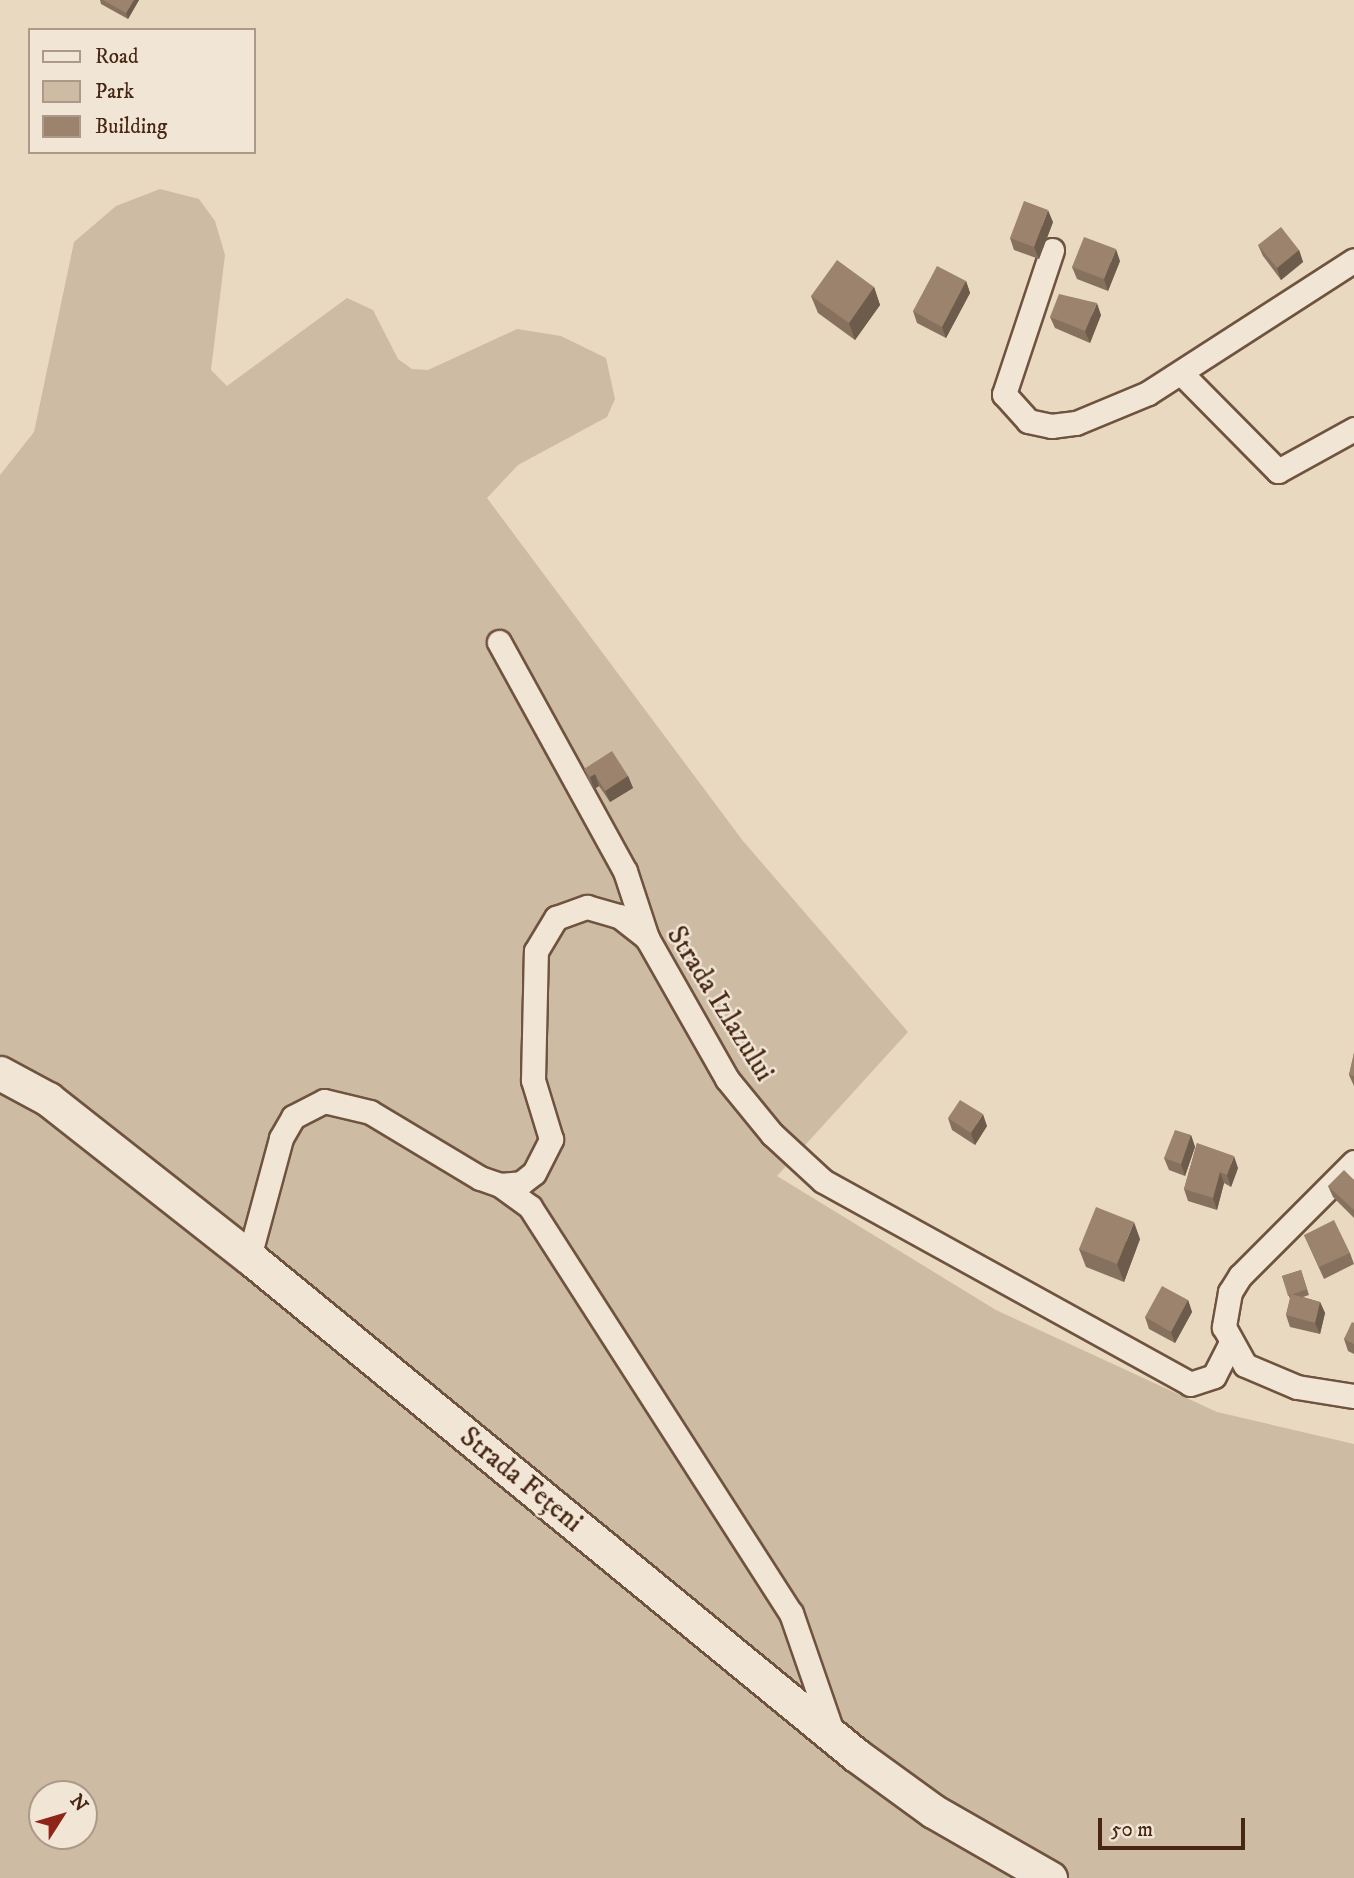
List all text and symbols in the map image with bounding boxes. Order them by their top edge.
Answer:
legend [28,28,256,154]
text: Road [95,44,139,70]
text: Park [95,79,134,105]
text: Building [95,114,167,140]
street label: Strada Izlazului [659,920,781,1088]
street label: Strada Fețeni [453,1420,589,1540]
north arrow [28,1780,98,1850]
text: N [65,1790,92,1816]
scale bar [1102,1804,1249,1848]
text: 50 m [1111,1817,1153,1843]

